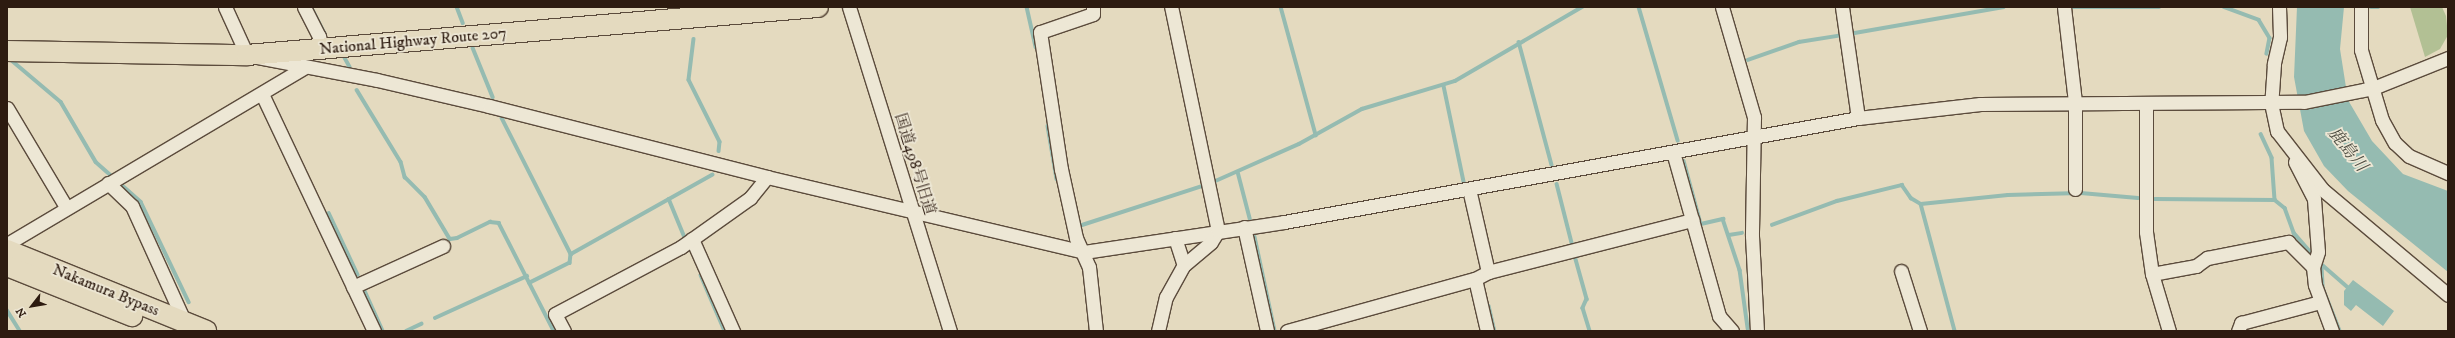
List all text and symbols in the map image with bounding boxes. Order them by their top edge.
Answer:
street label: National Highway Route 207 [319,23,507,59]
street label: 国道498号旧道 [890,111,940,217]
water label: 鹿島川 [2323,124,2371,176]
street label: Nakamura Bypass [50,260,162,320]
north arrow [12,286,52,326]
text: N [13,305,30,320]

